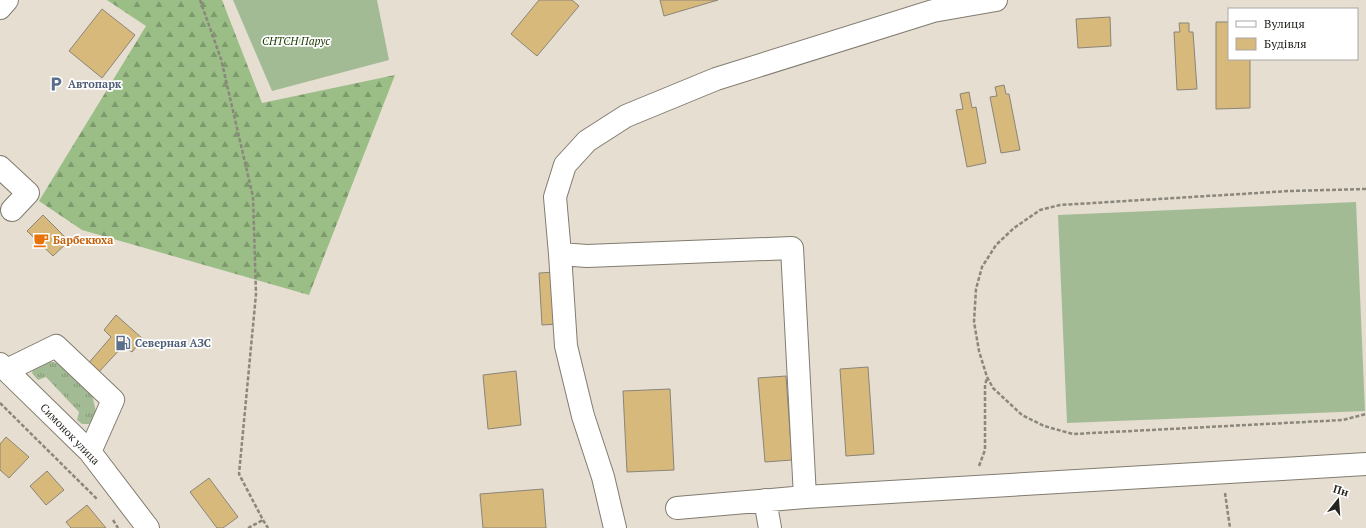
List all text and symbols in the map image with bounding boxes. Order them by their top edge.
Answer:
legend [1228,8,1358,60]
text: Вулиця [1264,16,1305,31]
park label: СНТСН Парус [262,34,330,48]
text: Будівля [1264,36,1307,51]
parking icon: Автопарк [47,75,65,93]
place label: Автопарк [68,77,122,91]
cafe icon: Барбекюха [32,231,50,249]
place label: Барбекюха [53,233,113,247]
fuel station icon: Северная АЗС [114,334,132,352]
place label: Северная АЗС [135,336,211,350]
street label: Симонок улица [37,400,103,468]
north arrow [1318,480,1358,520]
text: Пн [1331,481,1350,499]

